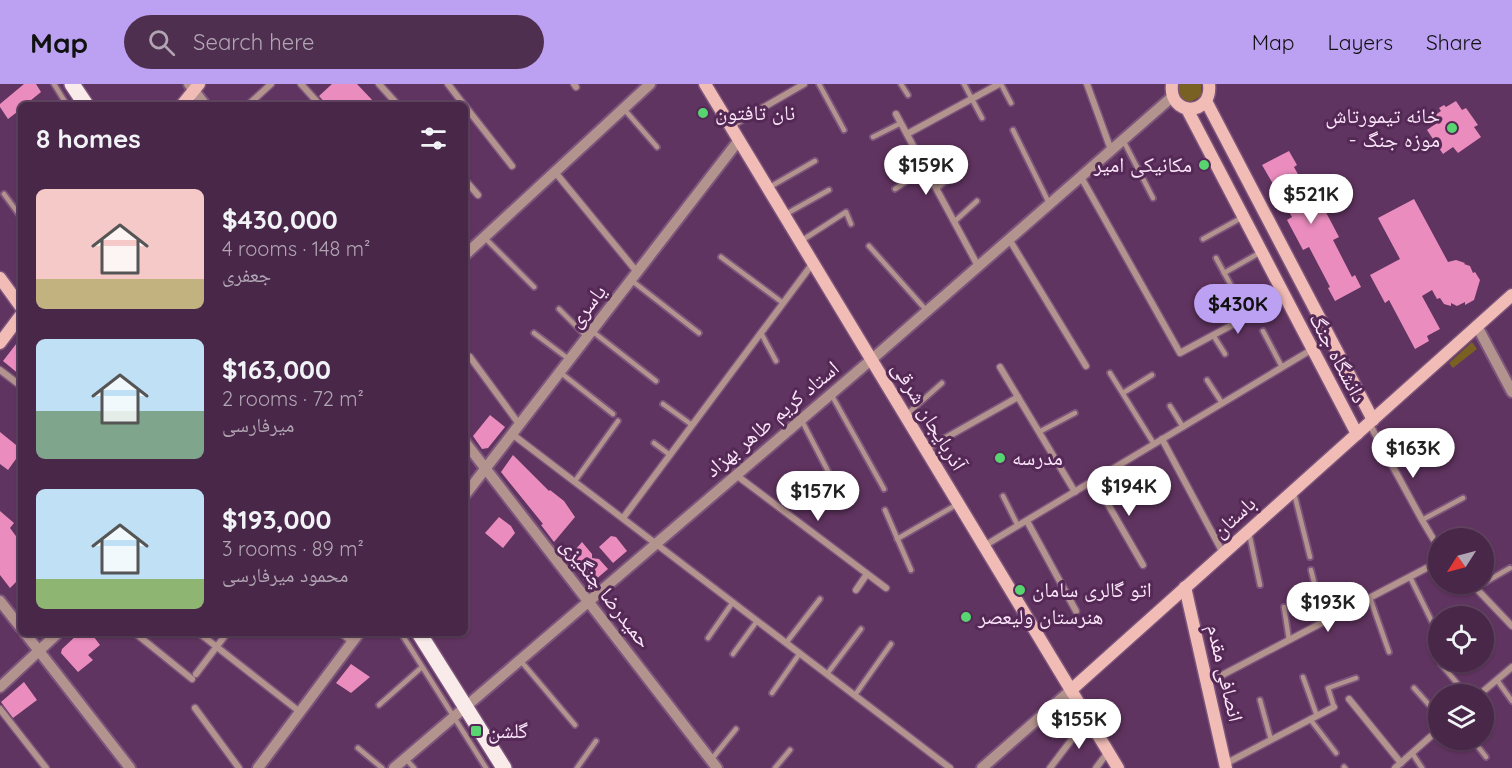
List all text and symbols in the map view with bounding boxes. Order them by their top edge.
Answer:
search box [124,15,544,69]
text: Map [30,25,88,60]
icon: search [145,26,178,59]
text: Search here [193,28,315,56]
text: Map [1252,29,1295,55]
text: Layers [1328,29,1393,55]
text: Share [1426,29,1482,55]
place label: نان تافتون [715,99,795,125]
place label: خانه تیمورتاش - موزه جنگ [1325,102,1440,152]
marker: نان تافتون [696,106,710,120]
marker: خانه تیمورتاش - موزه جنگ [1445,121,1459,135]
text: 8 homes [36,122,141,155]
icon: filters [417,122,450,155]
pin: $159K [884,145,968,196]
place label: مکانیکی امیر [1093,151,1192,178]
text: $159K [898,152,954,177]
marker: مکانیکی امیر [1197,158,1211,172]
pin: $521K [1269,174,1353,225]
text: $521K [1283,181,1339,206]
text: $430,000 [222,203,338,236]
icon: home [84,213,156,285]
text: 4 rooms · 148 m² [222,236,370,261]
text: جعفری [222,262,271,287]
street label: یاسری [561,279,611,332]
pin: $430K [1196,284,1280,335]
text: $430K [1208,291,1268,316]
street label: دانشگاه جنگ [1304,308,1373,407]
text: $163,000 [222,353,331,386]
street label: استاد کریم طاهر بهزاد [699,354,845,484]
street label: آذربایجان شرقی [886,356,973,476]
icon: home [84,363,156,435]
text: 2 rooms · 72 m² [222,386,364,411]
text: میرفارسی [222,412,294,437]
pin: $163K [1371,428,1455,479]
text: $163K [1386,435,1440,460]
place label: مدرسه [1012,444,1063,470]
marker: مدرسه [993,451,1007,465]
pin: $194K [1087,466,1171,517]
pin: $157K [776,471,860,522]
text: $194K [1101,473,1157,498]
text: $157K [790,478,846,503]
street label: باستان [1206,490,1261,543]
text: $193,000 [222,503,331,536]
icon: home [84,513,156,585]
north arrow [1428,528,1494,594]
map controls [1428,528,1494,750]
street label: حمیدرضا چنگیزی [555,532,658,653]
text: 3 rooms · 89 m² [222,536,364,561]
text: محمود میرفارسی [222,562,348,587]
place label: اتو گالری سامان [1032,576,1152,602]
pin: $193K [1286,582,1370,633]
marker: اتو گالری سامان [1013,583,1027,597]
text: $193K [1301,589,1355,614]
place label: هنرستان ولیعصر [977,603,1103,629]
button: locate [1428,606,1494,672]
marker: هنرستان ولیعصر [959,610,973,624]
street label: انصافی مقدم [1200,621,1250,725]
button: layers [1428,684,1494,750]
pin: $155K [1037,699,1121,750]
text: $155K [1051,706,1107,731]
place label: گلشن [488,717,528,744]
marker: گلشن [469,724,483,738]

